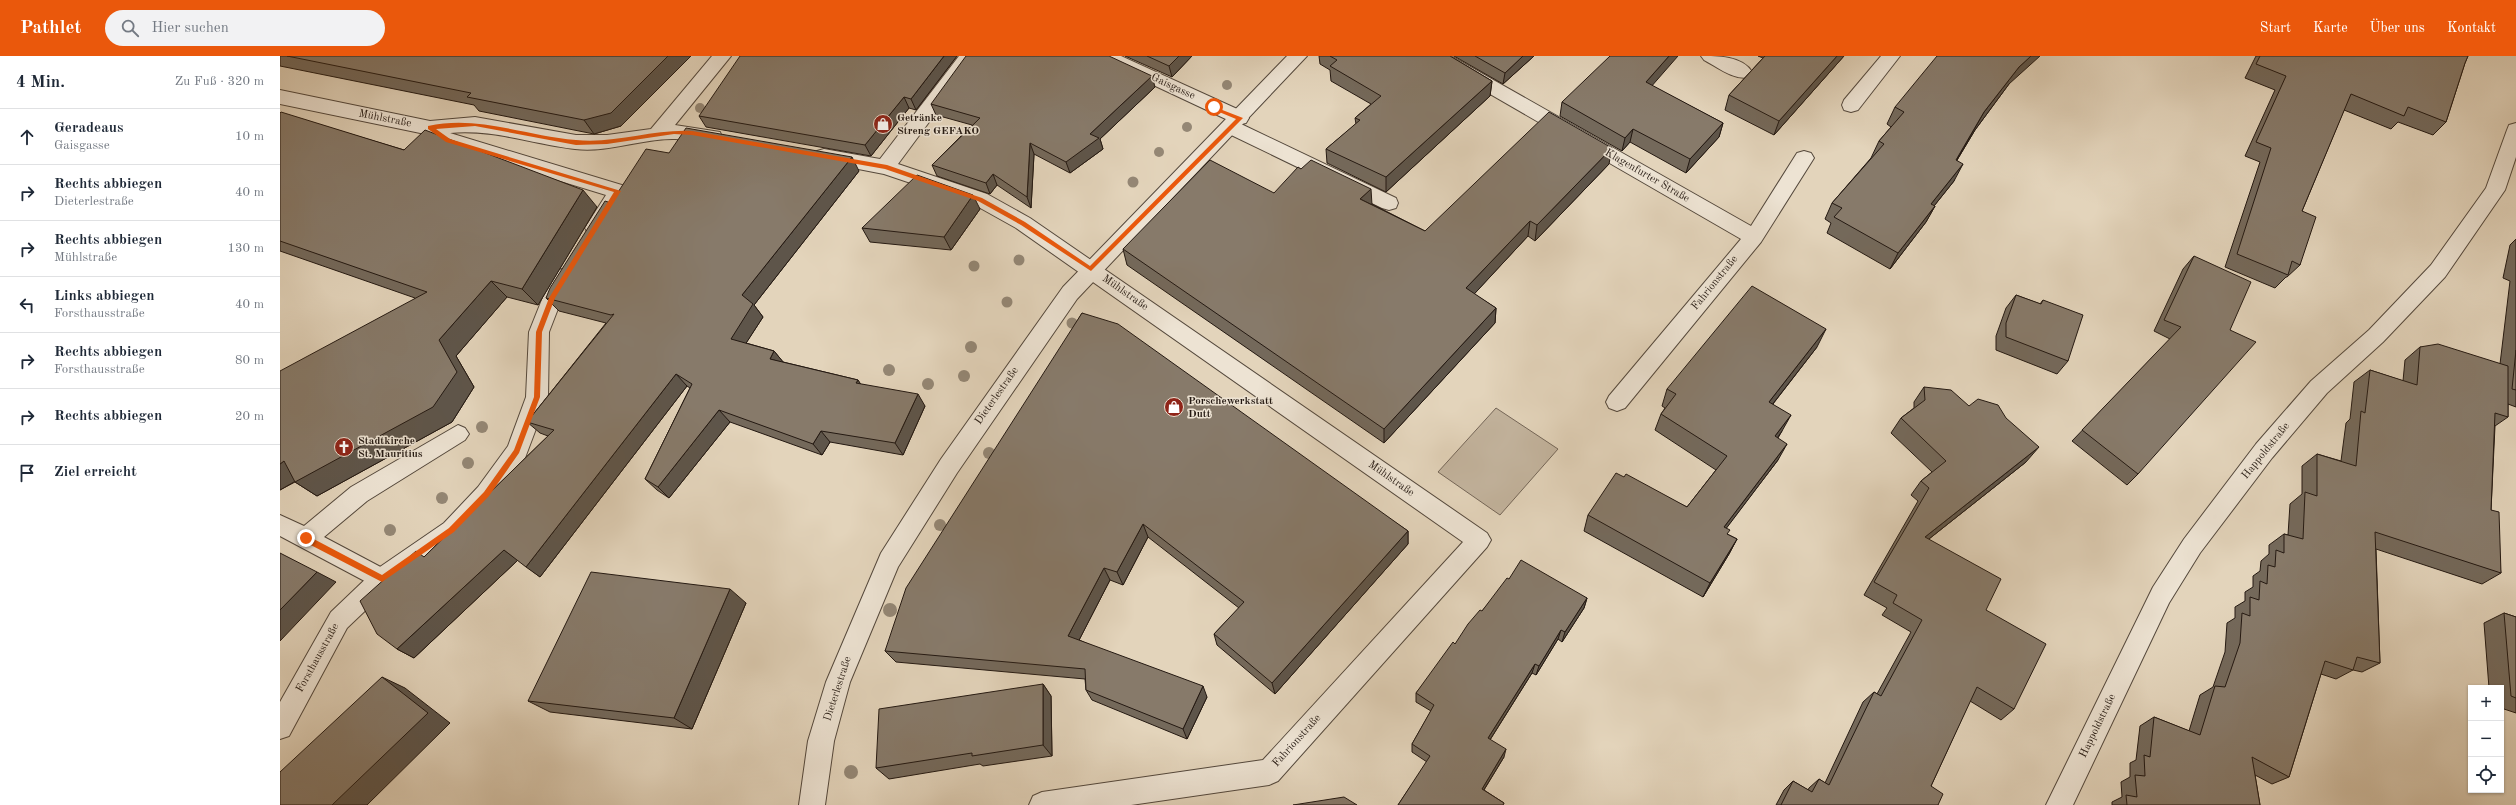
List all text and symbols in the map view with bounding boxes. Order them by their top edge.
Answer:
search box [105,10,385,46]
icon: search [119,17,141,39]
text: Pathlet [20,19,81,38]
text: Hier suchen [151,21,229,36]
text: Start [2260,21,2291,35]
text: Karte [2313,21,2348,35]
text: Über uns [2370,21,2425,35]
text: Kontakt [2447,21,2496,35]
street label: Gaisgasse [1149,72,1197,102]
text: 4 Min. [16,74,65,91]
text: Zu Fuß · 320 m [175,75,264,88]
route start [1205,98,1223,116]
street label: Mühlstraße [358,108,412,130]
shop icon: Getränke Streng GEFAKO [872,113,894,135]
place label: Getränke Streng GEFAKO [897,113,979,137]
text: Geradeaus [54,121,123,136]
icon: ahead [16,126,38,148]
text: 10 m [235,130,264,143]
text: Gaisgasse [54,139,110,152]
street label: Klagenfurter Straße [1603,147,1691,205]
text: Rechts abbiegen [54,177,162,192]
icon: right [16,182,38,204]
text: 40 m [235,186,264,199]
text: Dieterlestraße [54,195,134,208]
text: Rechts abbiegen [54,233,162,248]
icon: right [16,238,38,260]
text: 130 m [227,242,264,255]
text: Mühlstraße [54,251,117,264]
street label: Fahrionstraße [1690,254,1740,312]
street label: Mühlstraße [1100,273,1150,313]
text: Links abbiegen [54,289,155,304]
icon: left [16,294,38,316]
text: 40 m [235,298,264,311]
text: Forsthausstraße [54,307,145,320]
text: Rechts abbiegen [54,345,162,360]
icon: right [16,350,38,372]
text: 80 m [235,354,264,367]
text: Forsthausstraße [54,363,145,376]
street label: Dieterlestraße [973,365,1021,427]
shop icon: Porschewerkstatt Dutt [1163,396,1185,418]
place label: Porschewerkstatt Dutt [1188,396,1273,420]
icon: right [16,406,38,428]
text: Rechts abbiegen [54,409,162,424]
text: 20 m [235,410,264,423]
street label: Happoldstraße [2240,421,2292,481]
church icon: Stadtkirche St. Mauritius [333,436,355,458]
place label: Stadtkirche St. Mauritius [358,436,423,460]
street label: Mühlstraße [1366,459,1416,499]
icon: arrive [16,462,38,484]
text: Ziel erreicht [54,465,137,480]
route end [297,529,315,547]
street label: Forsthausstraße [295,622,341,694]
street label: Dieterlestraße [822,655,854,723]
map controls [2468,685,2504,793]
button: + [2468,685,2504,721]
street label: Happoldstraße [2078,693,2118,759]
street label: Fahrionstraße [1271,713,1323,769]
button: − [2468,721,2504,757]
button: locate [2468,757,2504,793]

